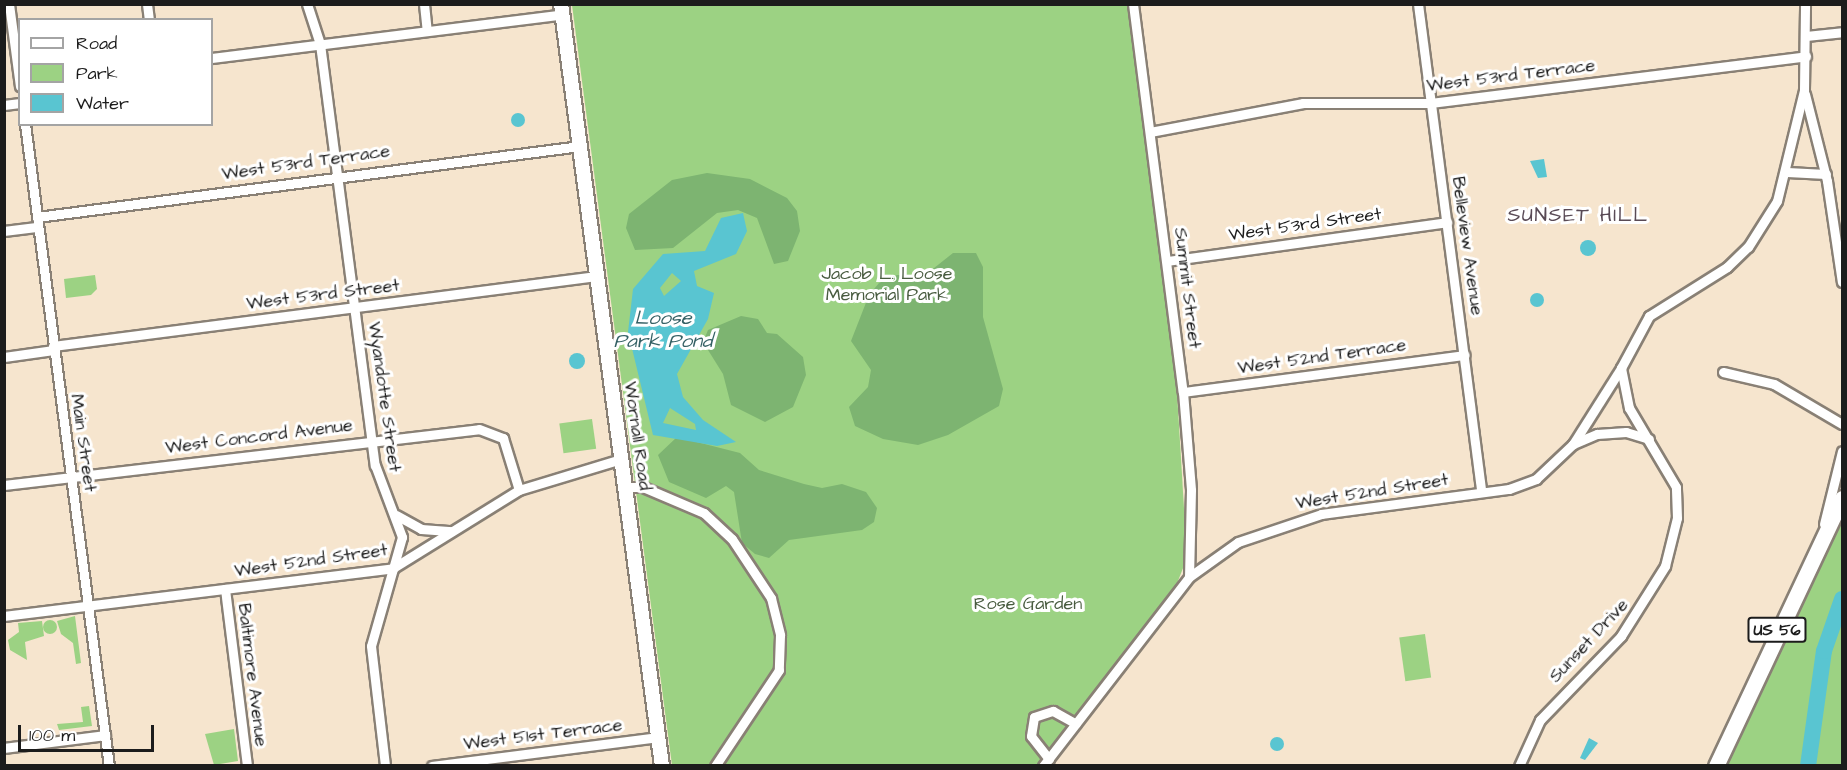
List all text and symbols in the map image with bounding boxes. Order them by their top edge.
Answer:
legend [18,18,213,126]
text: Road [76,31,117,56]
street label: West 53rd Terrace [1426,55,1596,97]
text: Park [76,61,118,86]
text: Water [76,91,129,116]
street label: West 53rd Terrace [221,141,391,185]
street label: Belleview Avenue [1447,175,1487,317]
district label: SUNSET HILL [1507,203,1649,227]
street label: West 53rd Street [1227,204,1383,246]
street label: Summit Street [1169,226,1205,350]
park label: Jacob L. Loose Memorial Park [821,264,953,306]
street label: West 53rd Street [245,275,401,315]
water label: Loose Park Pond [614,307,712,354]
street label: Wyandotte Street [363,321,405,473]
street label: West 52nd Terrace [1236,334,1408,380]
street label: Wornall Road [619,380,655,492]
street label: Main Street [65,393,101,493]
street label: West Concord Avenue [164,415,354,459]
street label: West 52nd Street [1294,469,1450,515]
street label: West 52nd Street [233,540,389,582]
park label: Rose Garden [974,593,1082,615]
street label: Sunset Drive [1545,595,1633,687]
street label: Baltimore Avenue [232,602,272,748]
road number: US 56 [1747,617,1807,643]
scale bar [21,713,158,751]
street label: West 51st Terrace [462,715,624,755]
text: 100 m [29,723,75,748]

